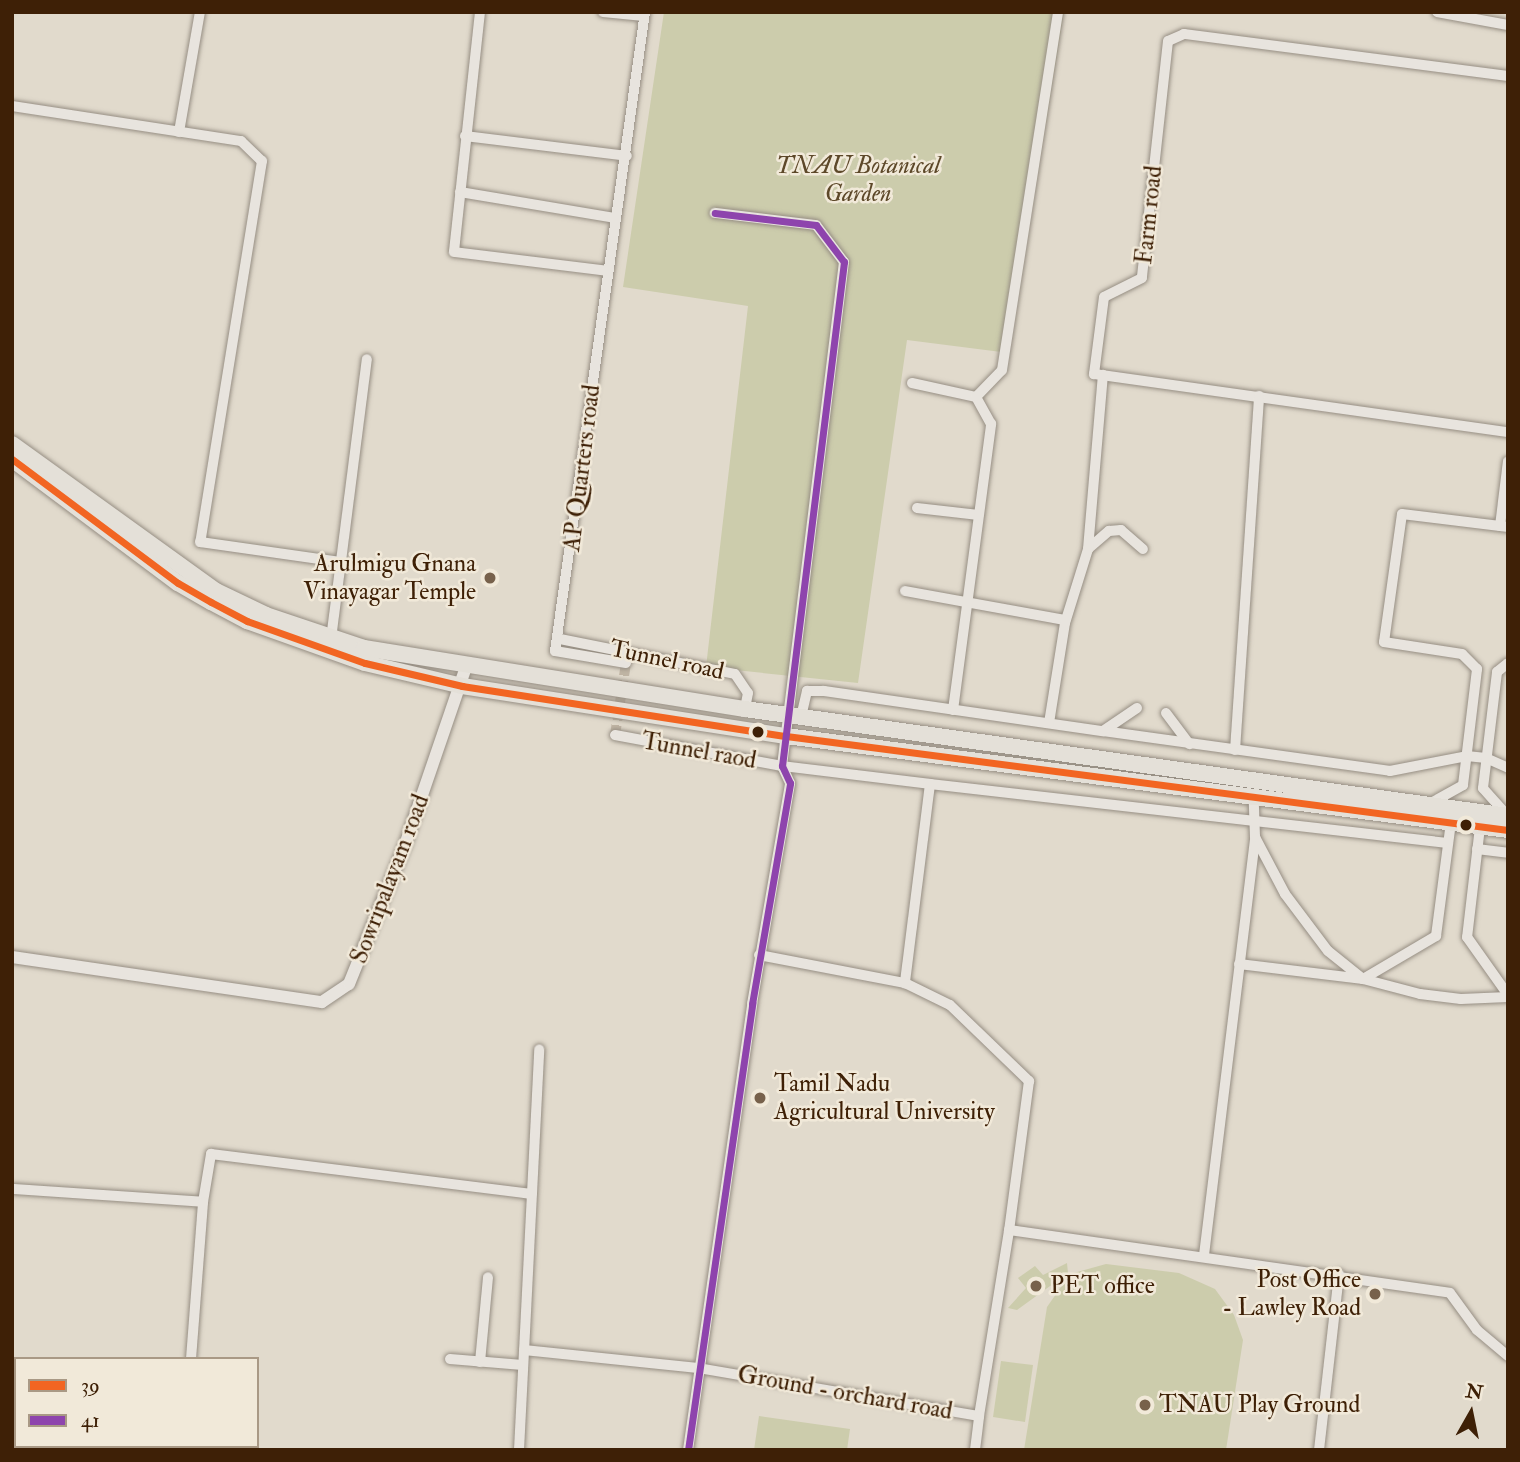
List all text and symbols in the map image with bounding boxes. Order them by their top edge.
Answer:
park label: TNAU Botanical Garden [776,152,940,208]
street label: Farm road [1130,164,1168,266]
street label: AP Quarters road [557,383,607,553]
place label: Arulmigu Gnana Vinayagar Temple [303,550,476,606]
marker: Arulmigu Gnana Vinayagar Temple [482,570,498,586]
street label: Tunnel road [607,634,727,686]
unlabelled marker [751,725,765,739]
street label: Tunnel raod [639,727,759,775]
street label: Sowripalayam road [345,790,435,968]
unlabelled marker [1459,818,1473,832]
place label: Tamil Nadu Agricultural University [774,1070,995,1126]
marker: Tamil Nadu Agricultural University [752,1090,768,1106]
place label: Post Office - Lawley Road [1222,1266,1361,1322]
place label: PET office [1050,1272,1155,1300]
marker: PET office [1028,1278,1044,1294]
marker: Post Office - Lawley Road [1367,1286,1383,1302]
legend [14,1357,259,1448]
street label: Ground - orchard road [735,1360,955,1426]
text: 39 [81,1372,100,1399]
north arrow [1436,1378,1506,1448]
text: N [1464,1379,1485,1405]
place label: TNAU Play Ground [1159,1391,1360,1419]
marker: TNAU Play Ground [1137,1397,1153,1413]
text: 41 [81,1407,100,1434]

